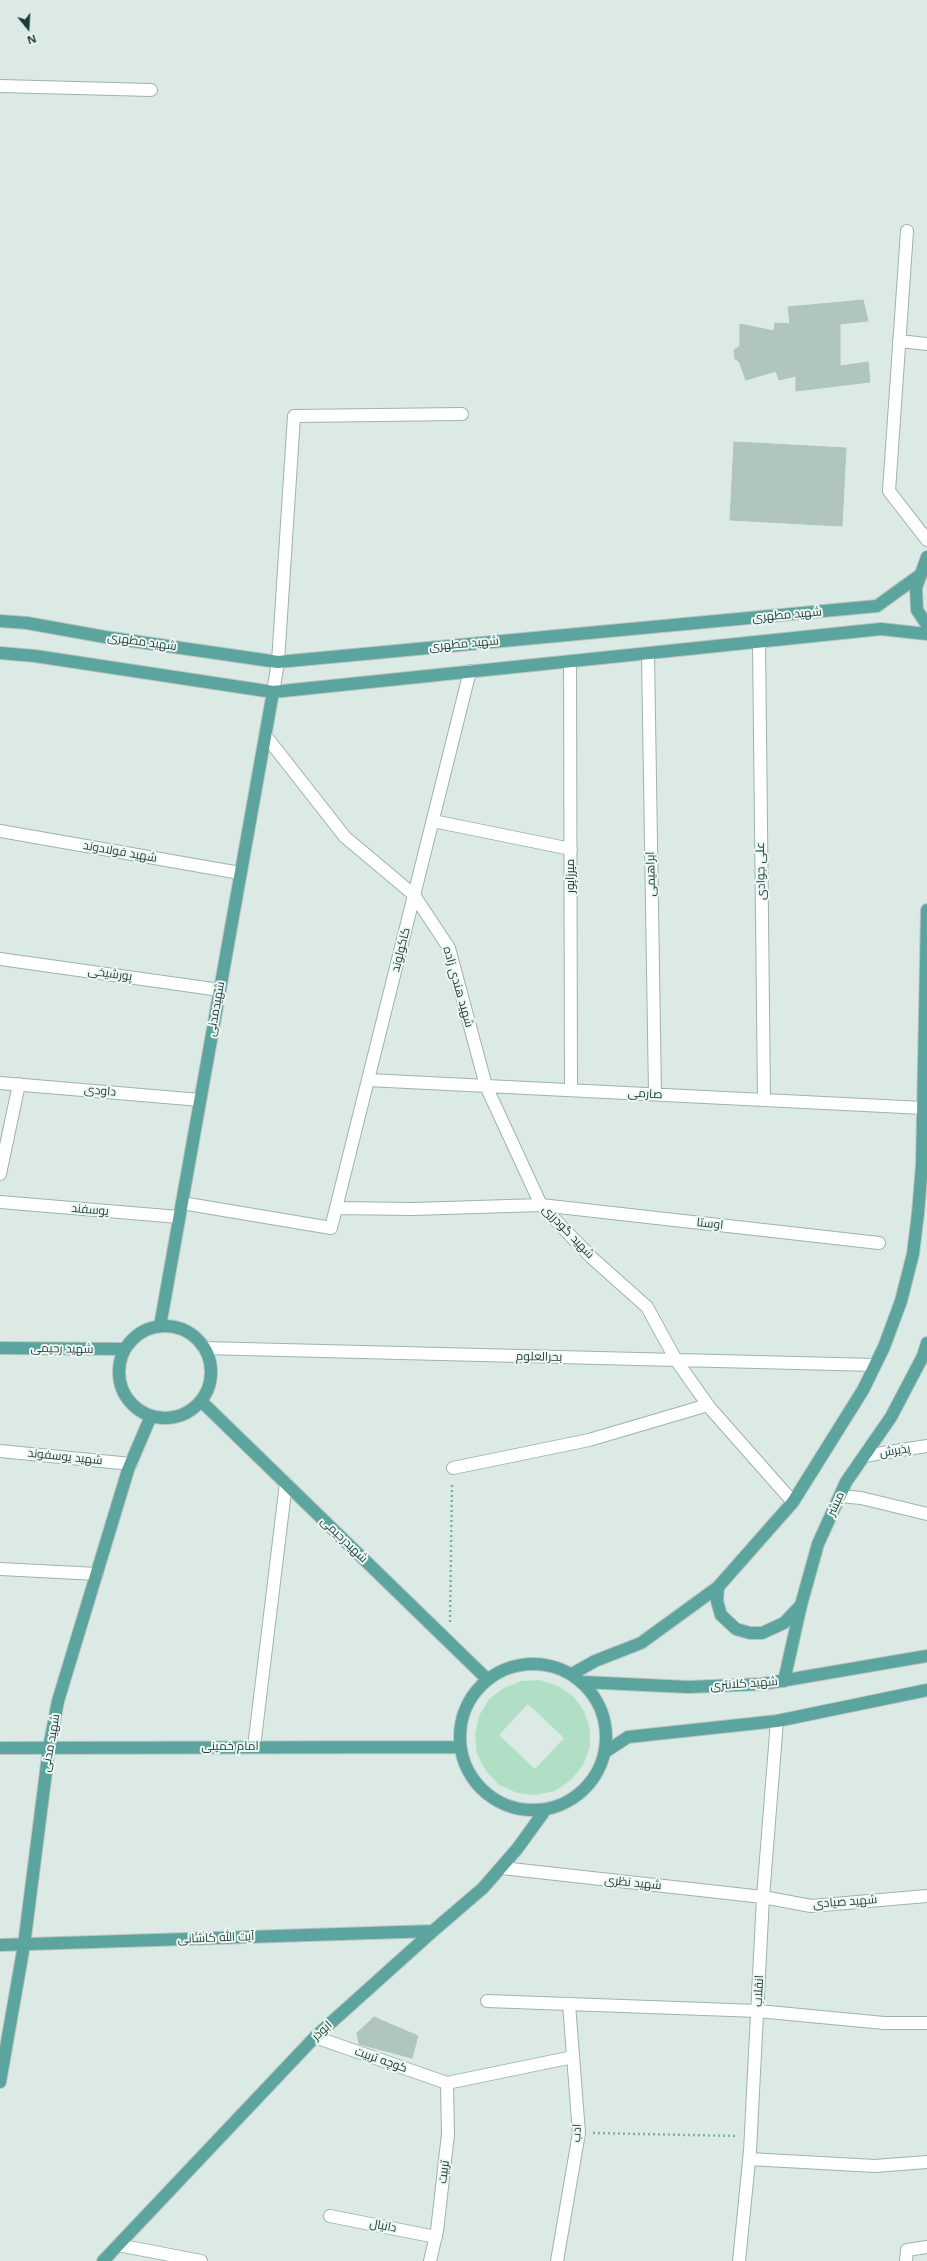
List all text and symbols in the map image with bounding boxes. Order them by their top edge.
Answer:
north arrow [8,8,48,48]
text: N [25,31,38,48]
street label: شهید مطهری [752,605,822,625]
street label: شهید مطهری [106,630,178,654]
street label: شهید مطهری [429,634,499,654]
street label: شهید فولادوند [82,838,158,866]
street label: علی جوادی [753,842,769,900]
street label: ابراهیمی [643,851,659,897]
street label: میرزاپور [564,859,578,893]
street label: کاکولوند [389,926,413,974]
street label: شهید هندی زاده [440,945,476,1029]
street label: پورشیخی [87,964,133,984]
street label: شهیدمدنی [204,980,228,1038]
street label: داودی [83,1082,117,1100]
street label: صارمی [627,1086,663,1102]
street label: یوسفند [71,1201,109,1219]
street label: شهید گودرزی [539,1202,597,1262]
street label: اوستا [696,1215,724,1233]
street label: شهید رحیمی [30,1341,94,1357]
street label: بحرالعلوم [516,1349,562,1365]
street label: پذیرش [879,1441,911,1461]
street label: شهید یوسفوند [27,1446,103,1468]
street label: مبشر [824,1490,848,1518]
street label: شهیدرحیمی [317,1514,371,1566]
street label: شهید کلانتری [710,1674,778,1694]
street label: شهید مدنی [39,1713,63,1773]
street label: امام خمینی [201,1740,259,1754]
street label: شهید نظری [604,1873,662,1893]
street label: شهید صیادی [812,1893,878,1911]
street label: آیت الله کاشانی [177,1929,255,1947]
street label: انقلاب [751,1975,767,2007]
street label: ابوذر [309,2018,335,2044]
street label: کوچه تربیت [353,2044,409,2076]
street label: ادب [569,2123,585,2143]
street label: تربیت [435,2160,453,2184]
street label: دانیال [368,2216,398,2236]

